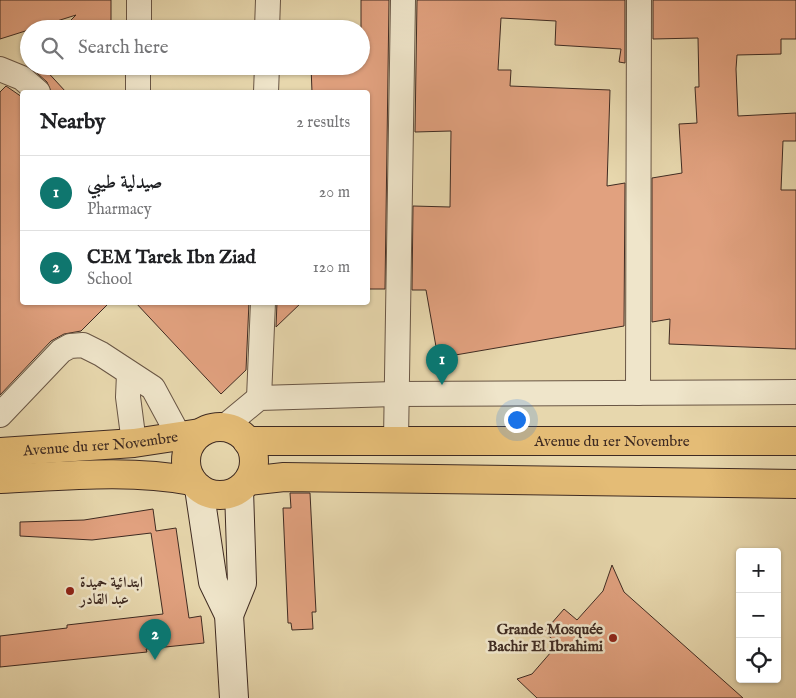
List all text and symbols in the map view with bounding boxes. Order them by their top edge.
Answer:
search box [20,20,370,75]
icon: search [38,34,66,62]
text: Search here [78,36,169,60]
text: Nearby [40,109,105,136]
text: 2 results [296,113,350,133]
text: صيدلية طيبي [87,171,162,195]
text: 1 [53,183,59,203]
text: 20 m [319,183,350,203]
text: Pharmacy [87,200,152,220]
text: CEM Tarek Ibn Ziad [87,246,256,270]
text: 2 [52,258,60,278]
text: 120 m [313,258,350,278]
text: School [87,270,132,290]
pin: 1 [426,344,458,385]
your location [504,407,530,433]
street label: Avenue du 1er Novembre [22,427,179,460]
street label: Avenue du 1er Novembre [533,432,690,451]
map controls [736,548,781,683]
button: + [736,548,781,593]
place label: ابتدائية حميدة عبد القادر [78,573,143,609]
marker: ابتدائية حميدة عبد القادر [64,585,76,597]
button: − [736,593,781,638]
pin: 2 [139,619,171,660]
place label: Grande Mosquée Bachir El Ibrahimi [488,620,603,656]
marker: Grande Mosquée Bachir El Ibrahimi [607,632,619,644]
button: locate [736,638,781,683]

